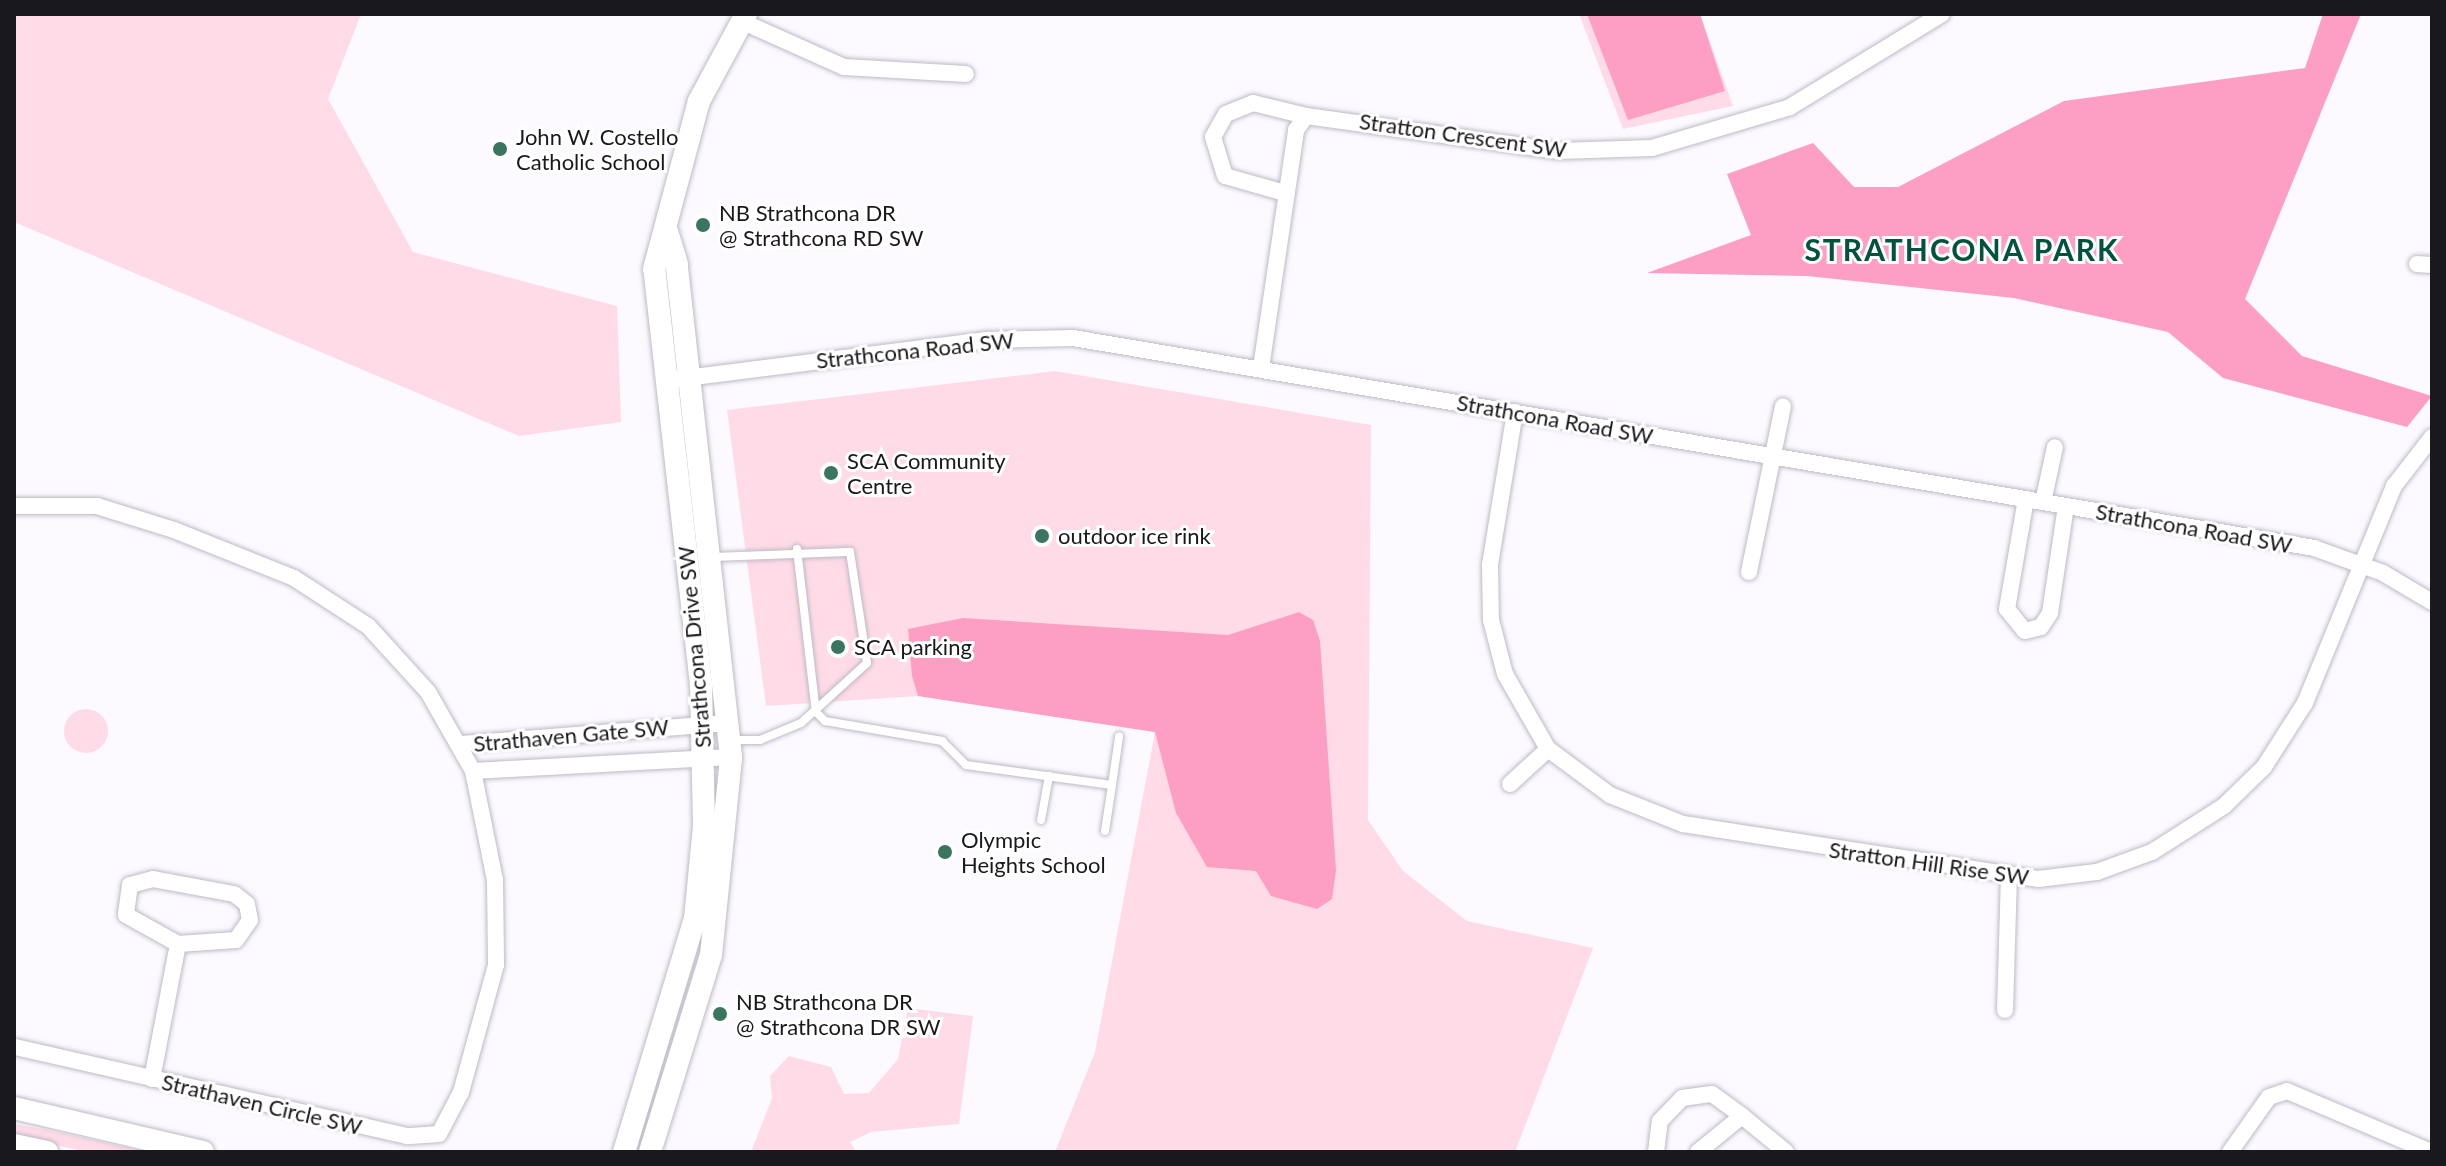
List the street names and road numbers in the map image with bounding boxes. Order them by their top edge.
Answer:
street label: Stratton Crescent SW [1358,107,1568,163]
street label: Strathcona Road SW [815,326,1015,374]
street label: Strathcona Road SW [1455,389,1655,449]
street label: Strathcona Road SW [2094,498,2294,558]
street label: Strathcona Drive SW [672,545,716,749]
street label: Strathaven Gate SW [472,713,670,757]
street label: Stratton Hill Rise SW [1827,836,2031,890]
street label: Strathaven Circle SW [159,1068,365,1140]

